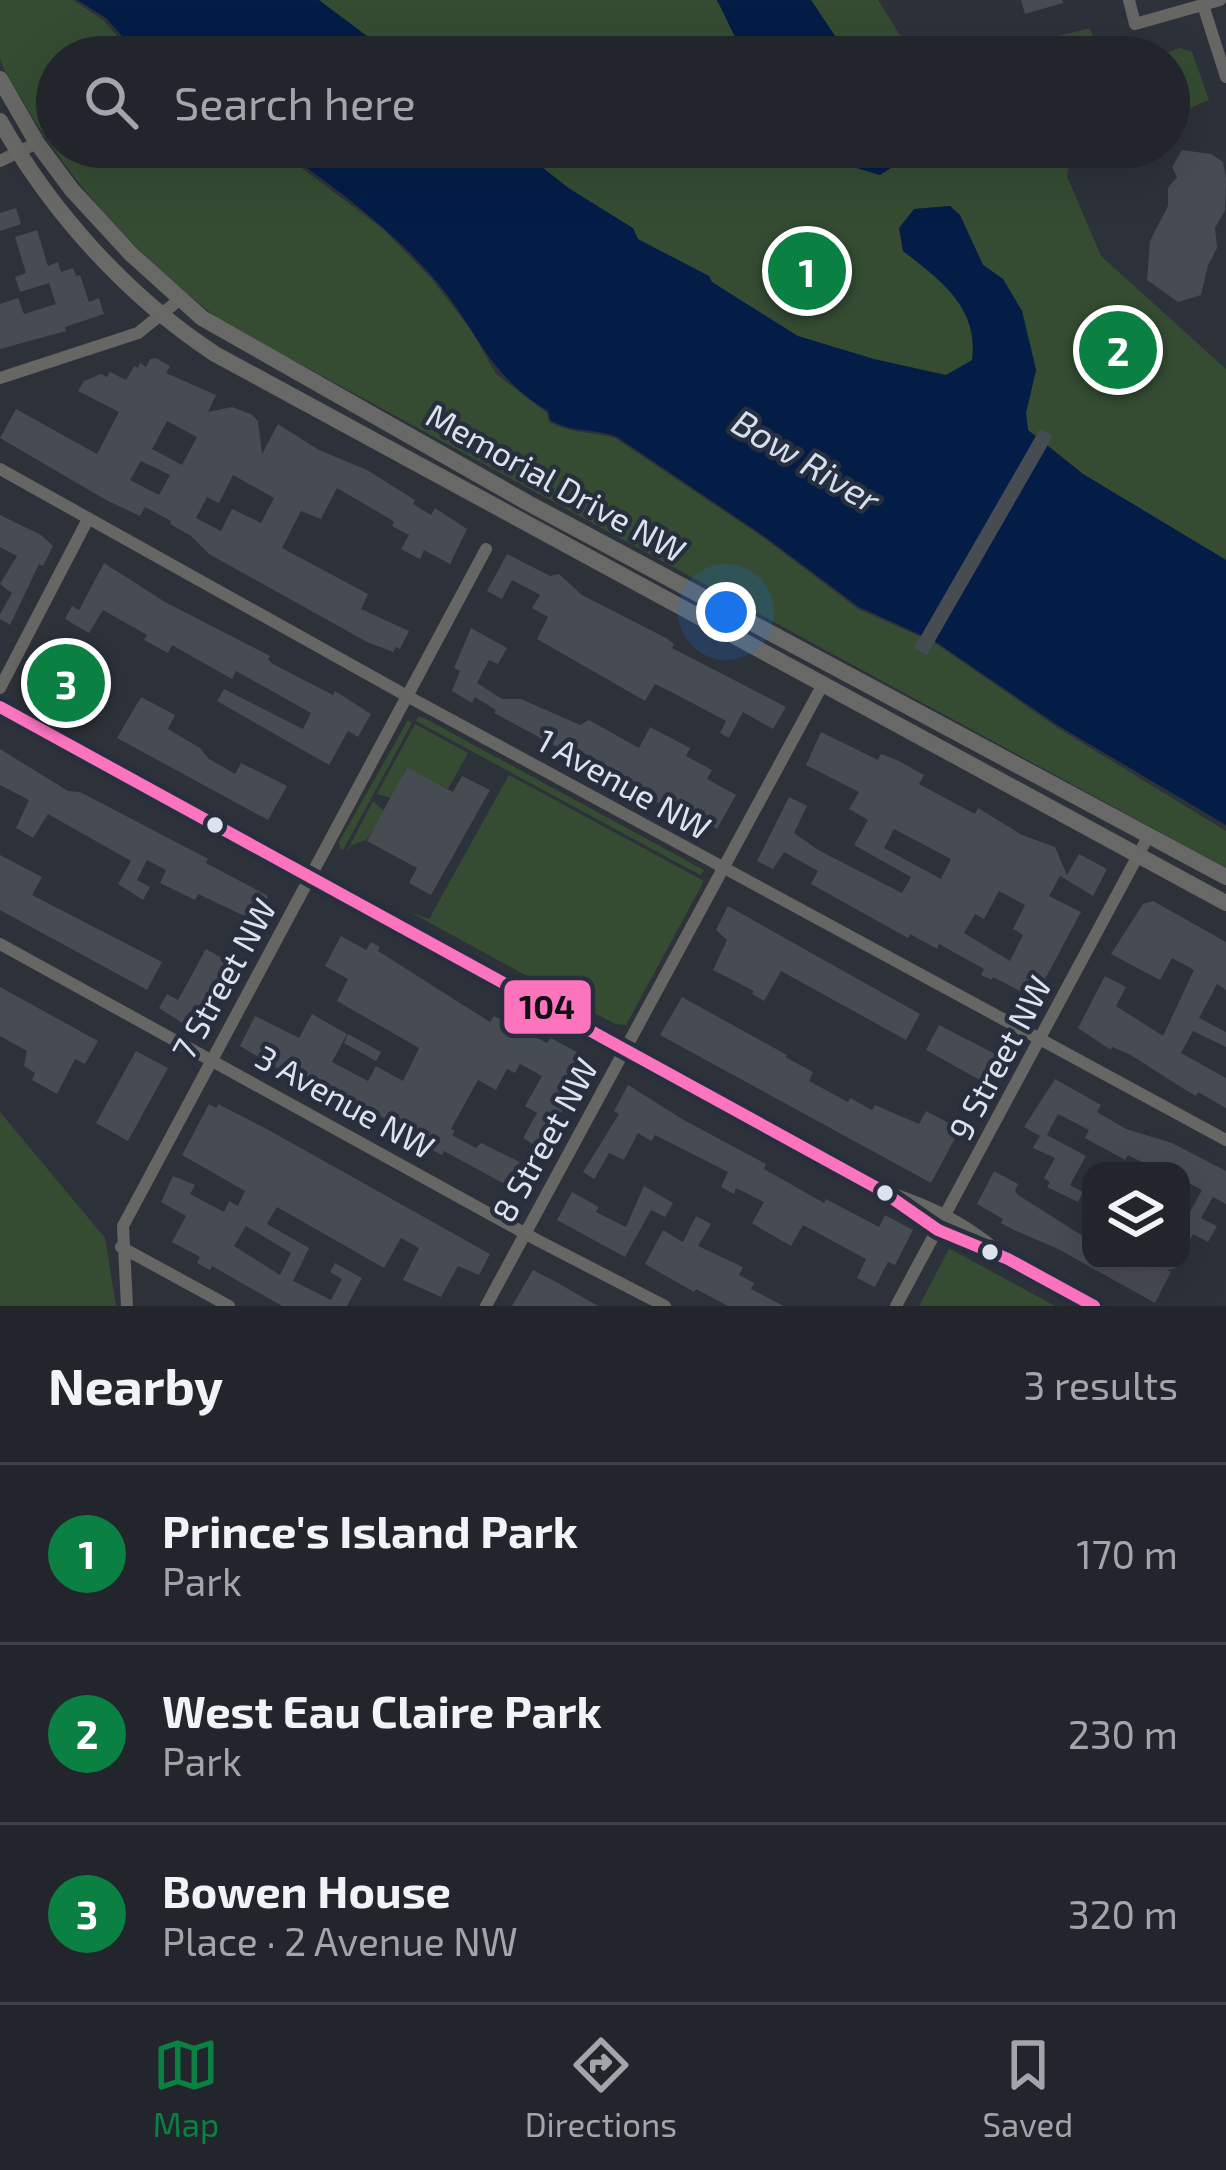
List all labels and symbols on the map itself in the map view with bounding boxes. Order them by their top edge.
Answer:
pin: 1 [768,226,846,316]
pin: 2 [1079,305,1157,395]
street label: Memorial Drive NW [420,394,693,570]
water label: Bow River [725,399,889,521]
your location [696,582,756,642]
pin: 3 [27,638,105,728]
street label: 1 Avenue NW [531,719,718,847]
unlabelled marker [204,814,226,836]
street label: 7 Street NW [163,891,284,1066]
street label: 9 Street NW [939,969,1059,1146]
line badge: 104 [502,978,593,1036]
text: 104 [519,986,575,1026]
street label: 3 Avenue NW [249,1036,442,1166]
street label: 8 Street NW [483,1051,605,1228]
unlabelled marker [874,1182,896,1204]
unlabelled marker [979,1241,1001,1263]

